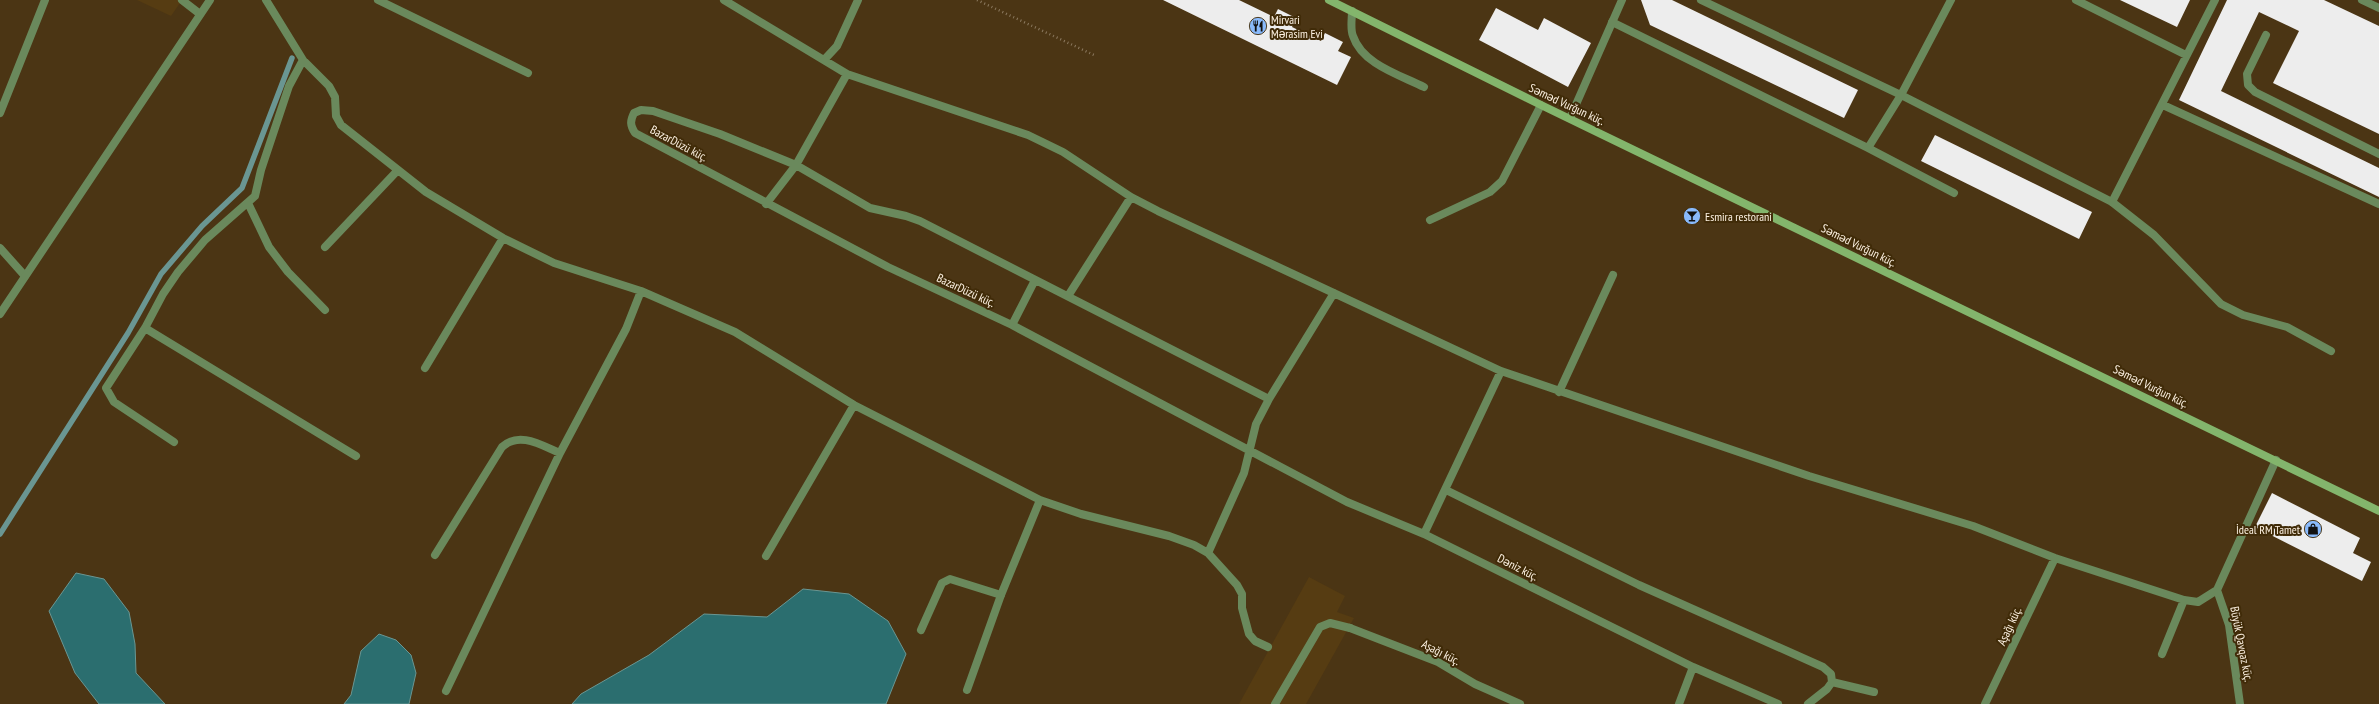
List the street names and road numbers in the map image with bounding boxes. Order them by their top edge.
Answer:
street label: Səməd Vurğun küç. [1527,80,1607,128]
street label: BazarDüzü küç. [648,122,710,164]
street label: Səməd Vurğun küç. [1819,220,1899,270]
street label: BazarDüzü küç. [934,270,998,310]
street label: Səməd Vurğun küç. [2111,361,2191,411]
street label: Dəniz küç. [1495,550,1541,584]
street label: Aşağı küç. [1994,604,2024,648]
street label: Büyük Qavqaz küç. [2227,605,2257,683]
street label: Aşağı küç. [1419,636,1463,668]

